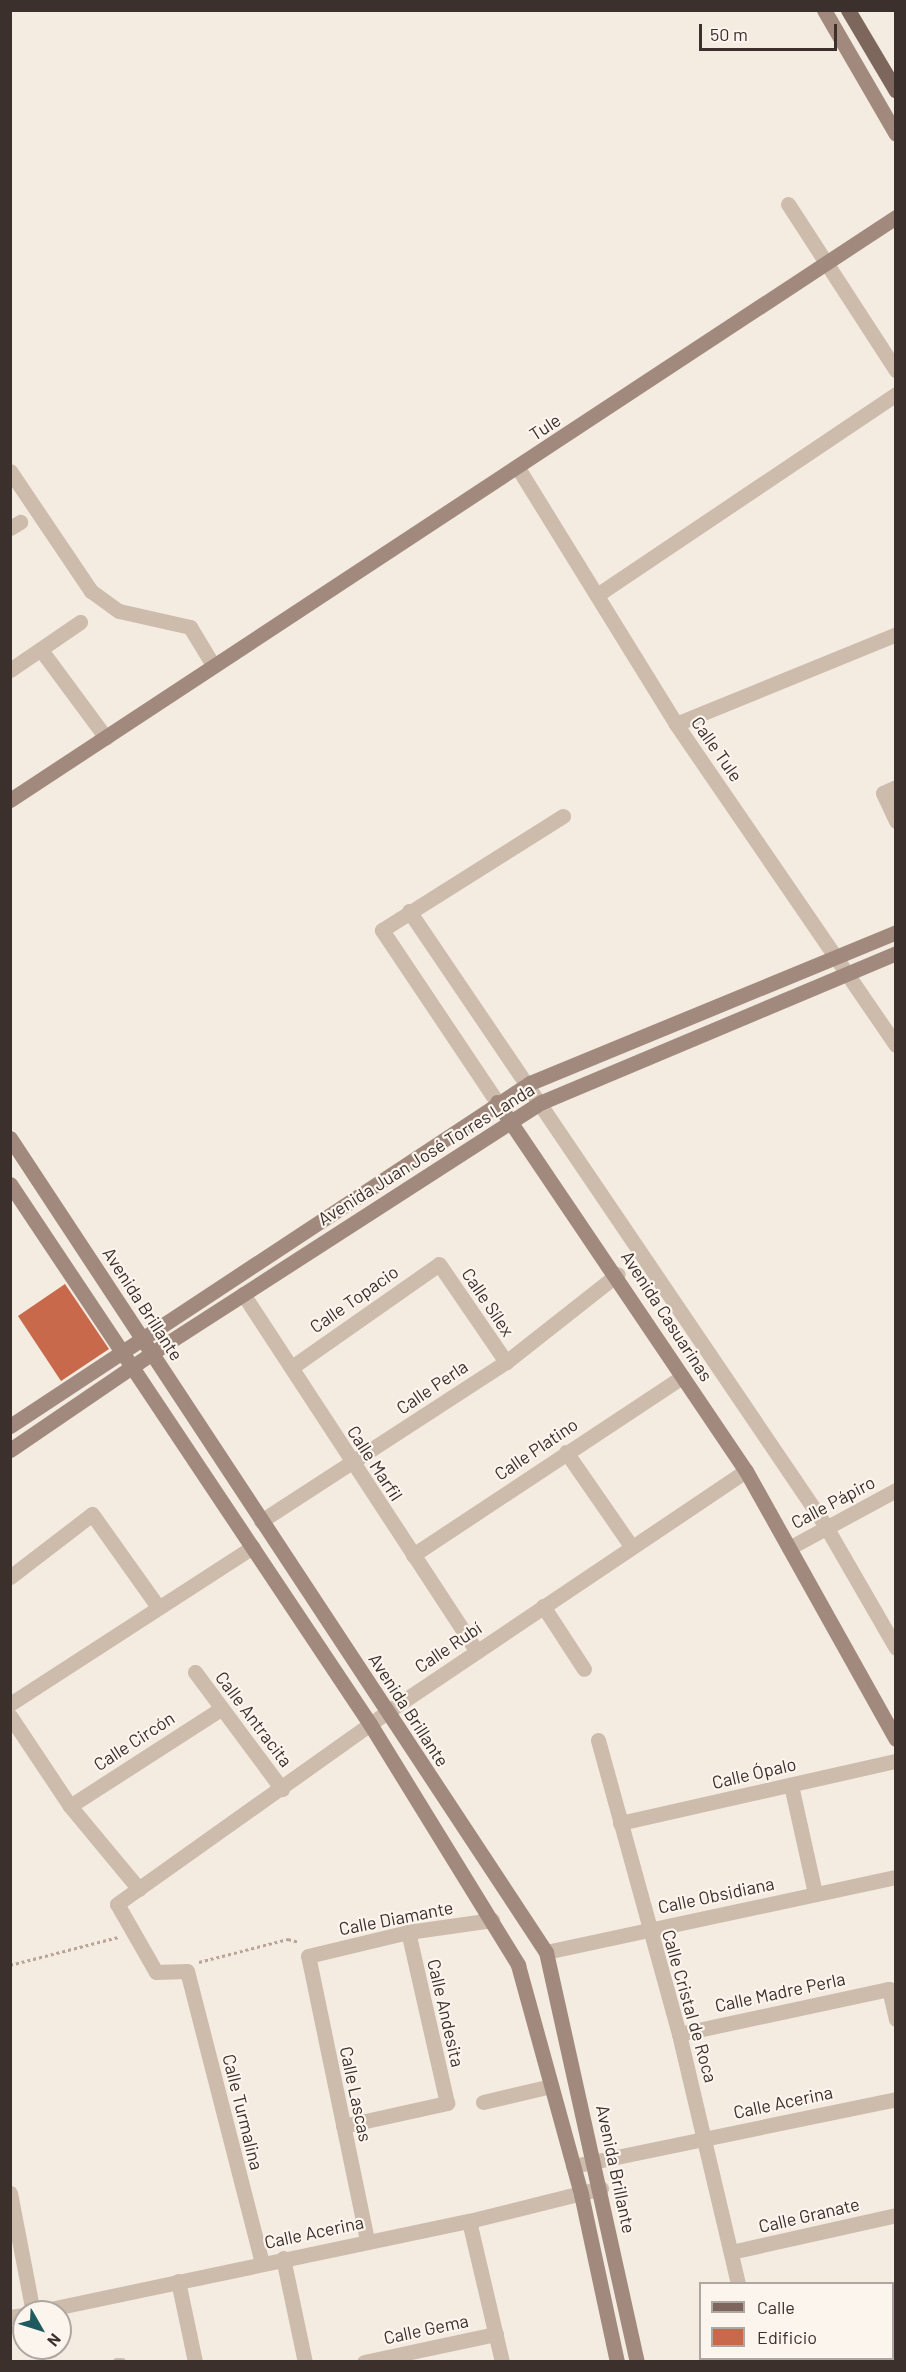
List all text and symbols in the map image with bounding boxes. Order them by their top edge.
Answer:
scale bar [702,12,840,50]
text: 50 m [710,23,748,45]
street label: Tule [525,409,565,445]
street label: Calle Tule [687,712,747,786]
street label: Avenida Juan José Torres Landa [314,1078,538,1230]
street label: Avenida Brillante [98,1243,188,1365]
street label: Avenida Casuarinas [617,1247,717,1385]
street label: Calle Topacio [306,1261,402,1337]
street label: Calle Sílex [457,1264,519,1340]
street label: Calle Perla [392,1355,472,1419]
street label: Calle Platino [490,1413,582,1485]
street label: Calle Marfil [343,1421,407,1505]
street label: Calle Pápiro [787,1471,879,1533]
street label: Calle Rubí [411,1617,485,1677]
street label: Avenida Brillante [364,1649,454,1771]
street label: Calle Antracita [211,1667,297,1771]
street label: Calle Circón [89,1707,179,1775]
street label: Calle Ópalo [710,1753,798,1793]
street label: Calle Obsidiana [656,1872,776,1918]
street label: Calle Diamante [337,1896,455,1940]
street label: Calle Cristal de Roca [658,1927,722,2085]
street label: Calle Andesita [423,1957,469,2069]
street label: Calle Madre Perla [713,1968,847,2016]
street label: Calle Lascas [335,2044,377,2144]
street label: Calle Turmalina [218,2052,268,2172]
street label: Calle Acerina [731,2081,835,2123]
street label: Avenida Brillante [592,2103,640,2235]
street label: Calle Granate [756,2193,862,2237]
street label: Calle Acerina [262,2211,366,2253]
legend [699,2282,894,2360]
text: Calle [757,2296,795,2318]
north arrow [12,2300,72,2360]
street label: Calle Gema [382,2309,470,2349]
text: Edificio [757,2326,817,2348]
text: N [44,2330,66,2350]

